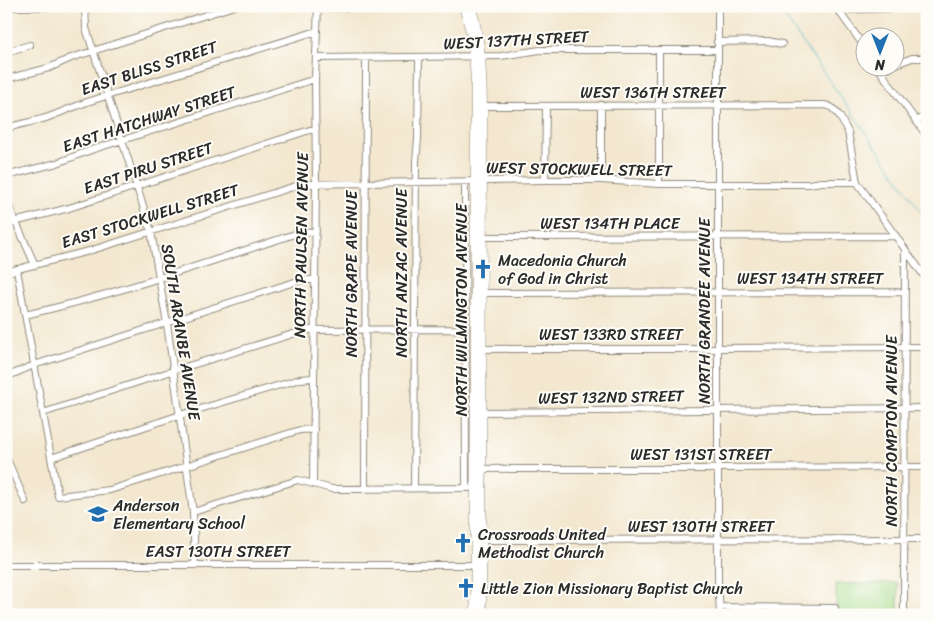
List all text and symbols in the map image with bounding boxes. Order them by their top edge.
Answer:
street label: WEST 137TH STREET [443,22,590,58]
north arrow [856,28,906,78]
street label: EAST BLISS STREET [77,32,222,104]
text: N [875,52,886,77]
street label: EAST HATCHWAY STREET [59,77,240,161]
street label: WEST 136TH STREET [580,78,727,107]
street label: EAST PIRU STREET [80,133,218,203]
street label: NORTH PAULSEN AVENUE [285,151,317,338]
street label: WEST STOCKWELL STREET [486,153,674,185]
street label: EAST STOCKWELL STREET [58,175,243,257]
street label: NORTH ANZAC AVENUE [387,187,416,358]
street label: NORTH GRAPE AVENUE [337,190,366,357]
street label: NORTH WILMINGTON AVENUE [447,203,476,416]
street label: WEST 134TH PLACE [540,209,681,238]
street label: NORTH GRANDEE AVENUE [690,217,719,404]
street label: SOUTH ARANBE AVENUE [153,242,209,423]
place label: Macedonia Church of God in Christ [498,246,627,293]
church icon: Macedonia Church of God in Christ [472,258,494,280]
street label: WEST 134TH STREET [737,264,884,293]
street label: WEST 133RD STREET [539,320,684,349]
street label: NORTH COMPTON AVENUE [877,334,906,527]
street label: WEST 132ND STREET [538,381,685,413]
street label: WEST 131ST STREET [630,440,773,469]
place label: Anderson Elementary School [112,491,245,538]
school or university icon: Anderson Elementary School [87,503,109,525]
street label: WEST 130TH STREET [628,512,775,541]
place label: Crossroads United Methodist Church [478,520,607,567]
church icon: Crossroads United Methodist Church [452,532,474,554]
street label: EAST 130TH STREET [145,537,292,566]
place label: Little Zion Missionary Baptist Church [481,574,743,603]
church icon: Little Zion Missionary Baptist Church [455,577,477,599]

